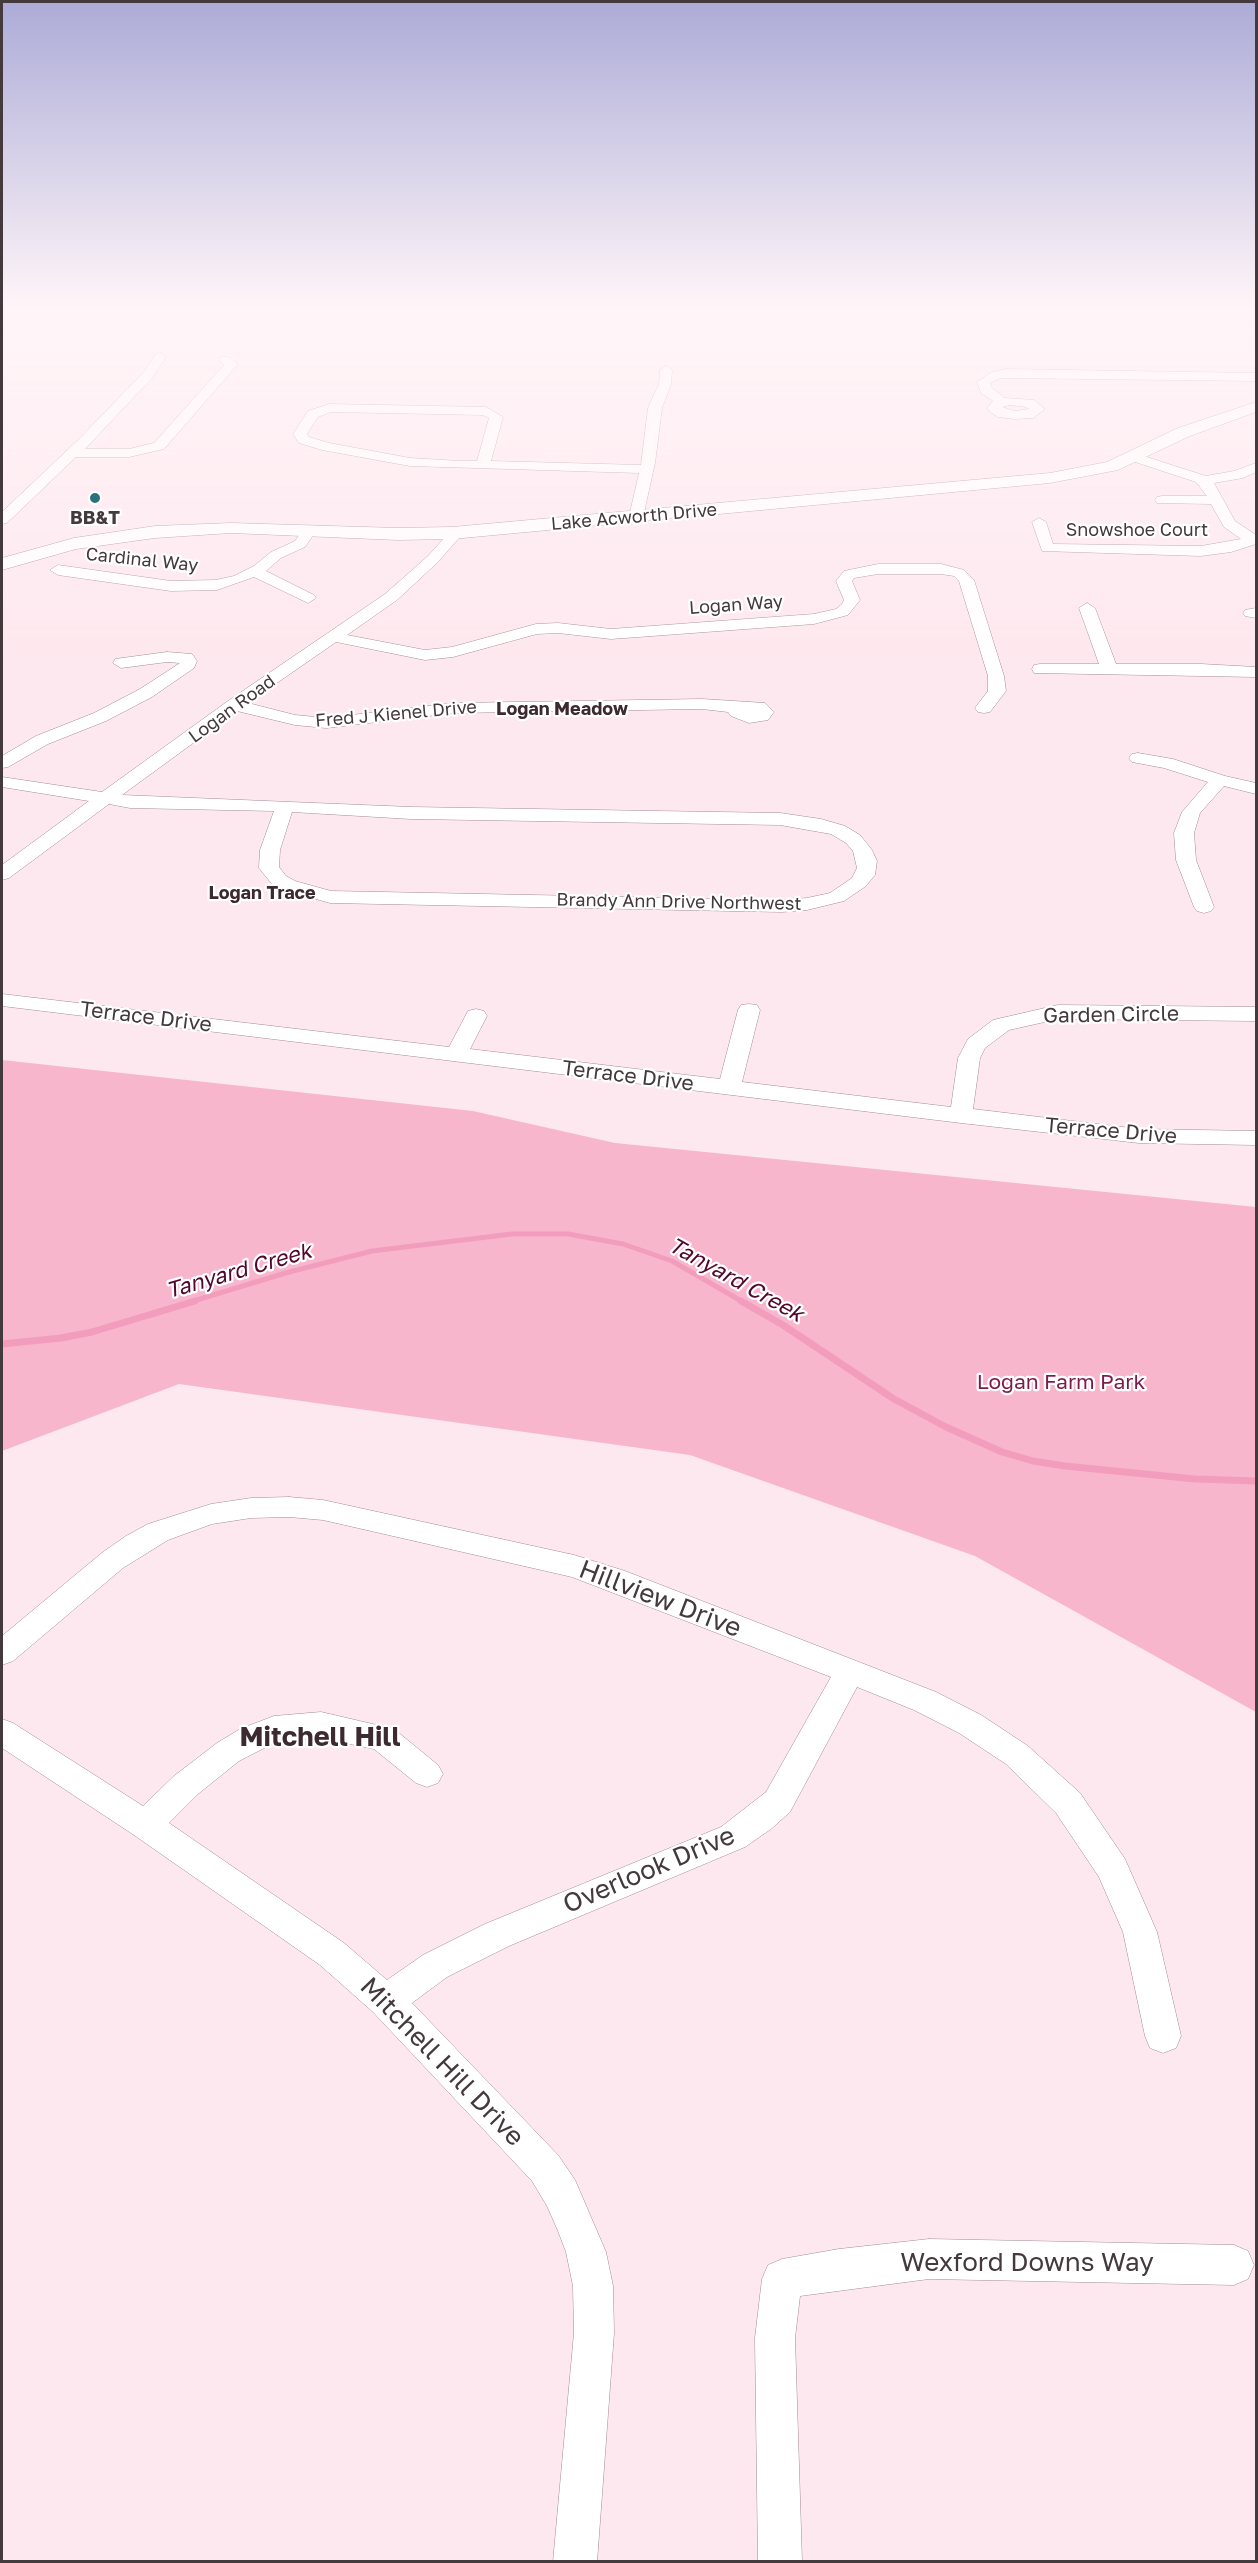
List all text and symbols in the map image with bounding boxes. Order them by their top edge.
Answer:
marker: BB&T [88,491,102,505]
street label: Lake Acworth Drive [550,499,718,535]
place label: BB&T [70,507,120,529]
street label: Snowshoe Court [1066,519,1208,541]
street label: Cardinal Way [85,543,199,577]
street label: Logan Way [688,591,784,619]
street label: Logan Road [184,670,280,748]
street label: Fred J Kienel Drive [314,696,478,732]
district label: Logan Meadow [496,698,628,720]
district label: Logan Trace [208,882,316,904]
street label: Brandy Ann Drive Northwest [556,889,802,915]
street label: Terrace Drive [79,996,213,1038]
street label: Garden Circle [1043,1001,1179,1029]
street label: Terrace Drive [561,1055,695,1097]
street label: Terrace Drive [1044,1113,1178,1149]
water label: Tanyard Creek [664,1232,808,1328]
water label: Tanyard Creek [163,1238,315,1304]
park label: Logan Farm Park [977,1369,1145,1395]
street label: Hillview Drive [575,1554,745,1644]
district label: Mitchell Hill [240,1721,400,1753]
street label: Overlook Drive [559,1820,739,1920]
street label: Mitchell Hill Drive [354,1971,530,2153]
street label: Wexford Downs Way [900,2247,1154,2279]

